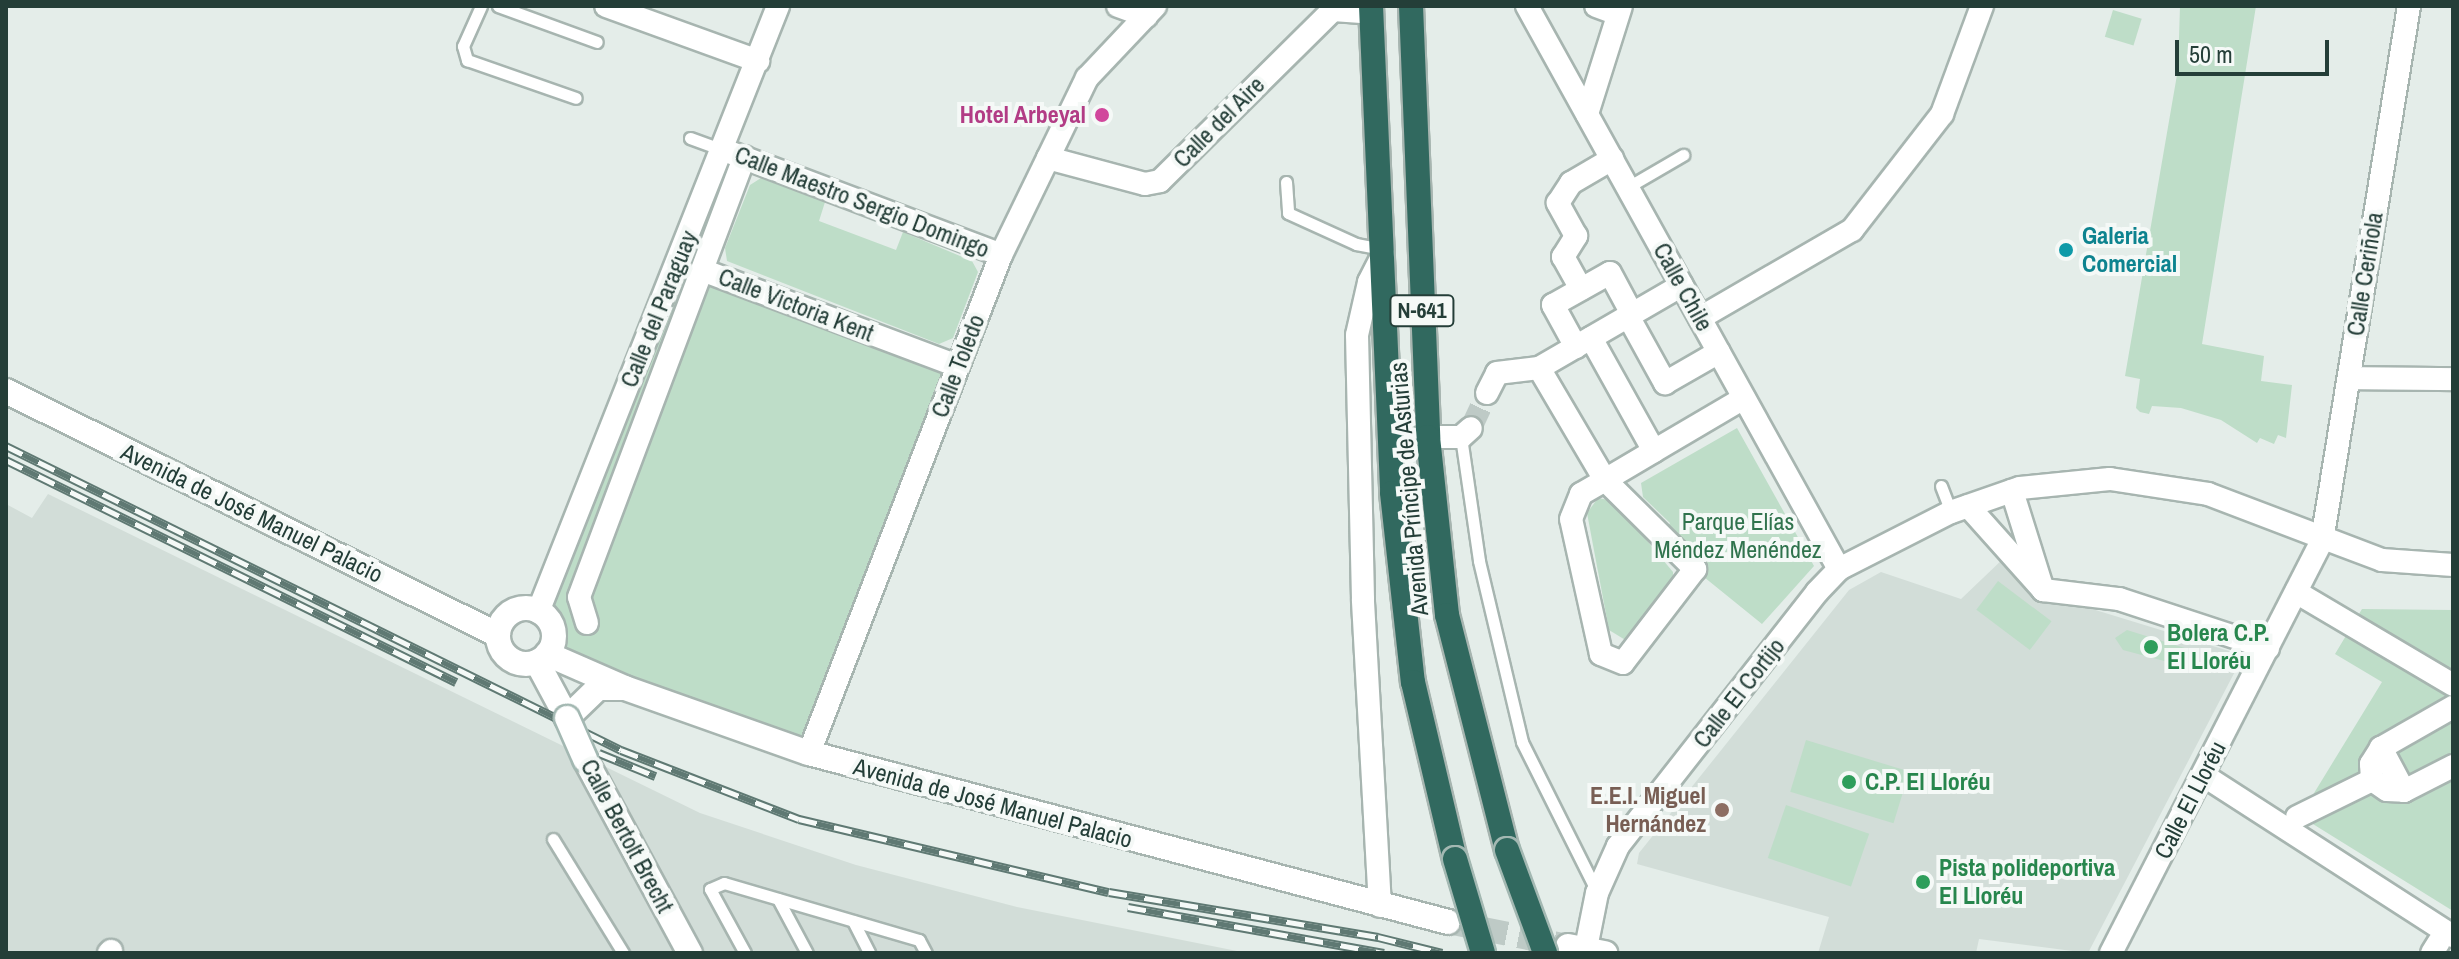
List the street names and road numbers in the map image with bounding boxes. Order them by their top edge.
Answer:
street label: Calle del Aire [1167,70,1271,174]
street label: Calle Maestro Sergio Domingo [731,140,993,264]
street label: Calle Ceriñola [2341,210,2389,338]
street label: Calle del Paraguay [615,227,703,391]
street label: Calle Chile [1647,238,1719,336]
street label: Calle Victoria Kent [714,262,878,348]
road number: N-641 [1388,293,1456,329]
street label: Calle Toledo [925,310,991,422]
street label: Avenida Príncipe de Asturias [1384,360,1434,618]
street label: Avenida de José Manuel Palacio [117,437,387,589]
street label: Calle El Cortijo [1687,632,1791,754]
street label: Calle El Lloréu [2148,736,2232,864]
street label: Avenida de José Manuel Palacio [850,752,1136,854]
street label: Calle Bertolt Brecht [574,754,680,918]

